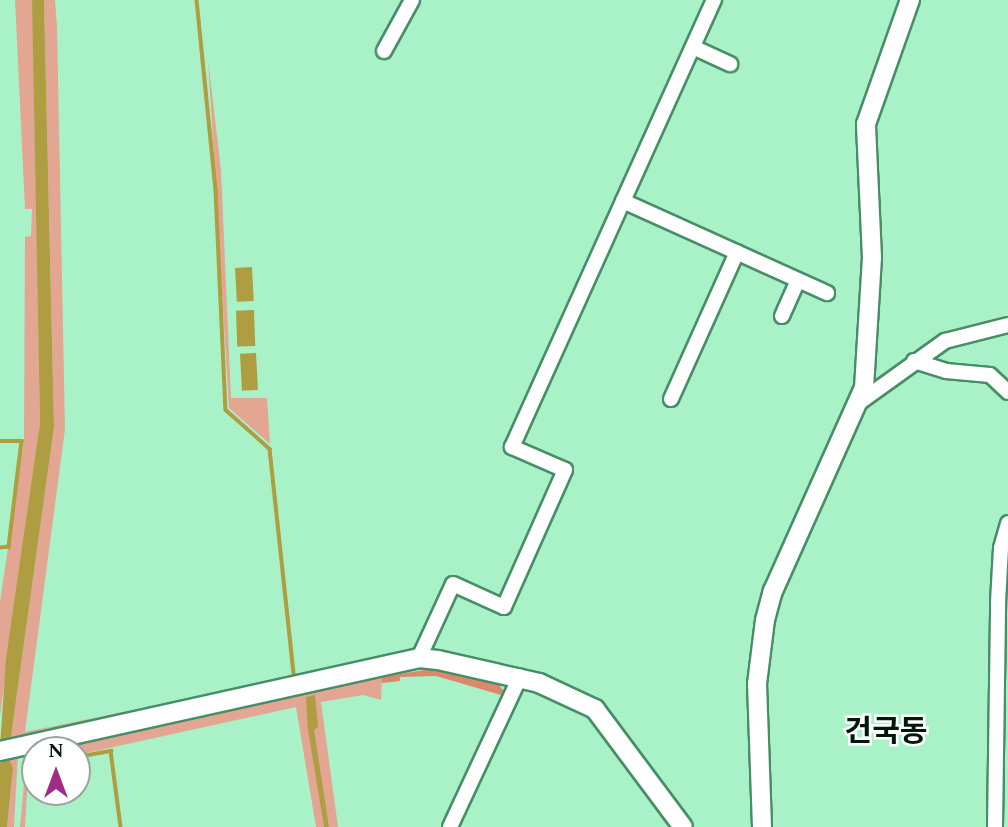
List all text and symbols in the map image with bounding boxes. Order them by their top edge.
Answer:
district label: 건국동 [845,714,927,750]
north arrow [21,736,91,806]
text: N [48,737,64,766]

